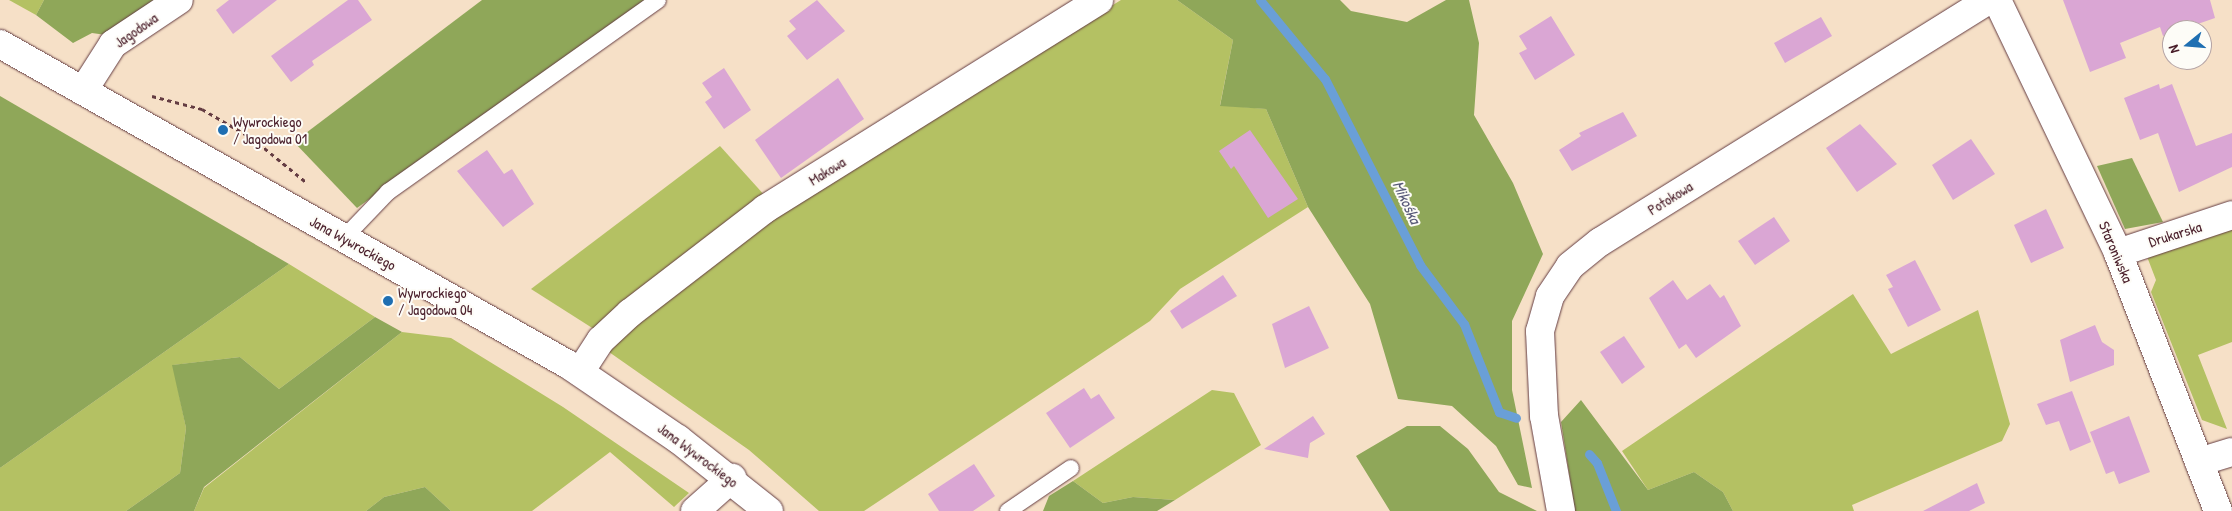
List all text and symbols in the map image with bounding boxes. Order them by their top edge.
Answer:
street label: Jagodowa [111,9,161,51]
north arrow [2162,20,2212,70]
text: N [2163,43,2183,56]
place label: Wywrockiego / Jagodowa 01 [233,112,307,147]
marker: Wywrockiego / Jagodowa 01 [217,124,229,136]
street label: Makowa [805,153,849,189]
water label: Mikośka [1389,177,1425,227]
street label: Potokowa [1644,177,1696,219]
street label: Jana Wywrockiego [307,212,399,274]
street label: Drukarska [2146,217,2204,251]
street label: Staroniwska [2095,219,2137,285]
place label: Wywrockiego / Jagodowa 04 [398,283,472,318]
marker: Wywrockiego / Jagodowa 04 [382,295,394,307]
street label: Jana Wywrockiego [654,419,742,491]

